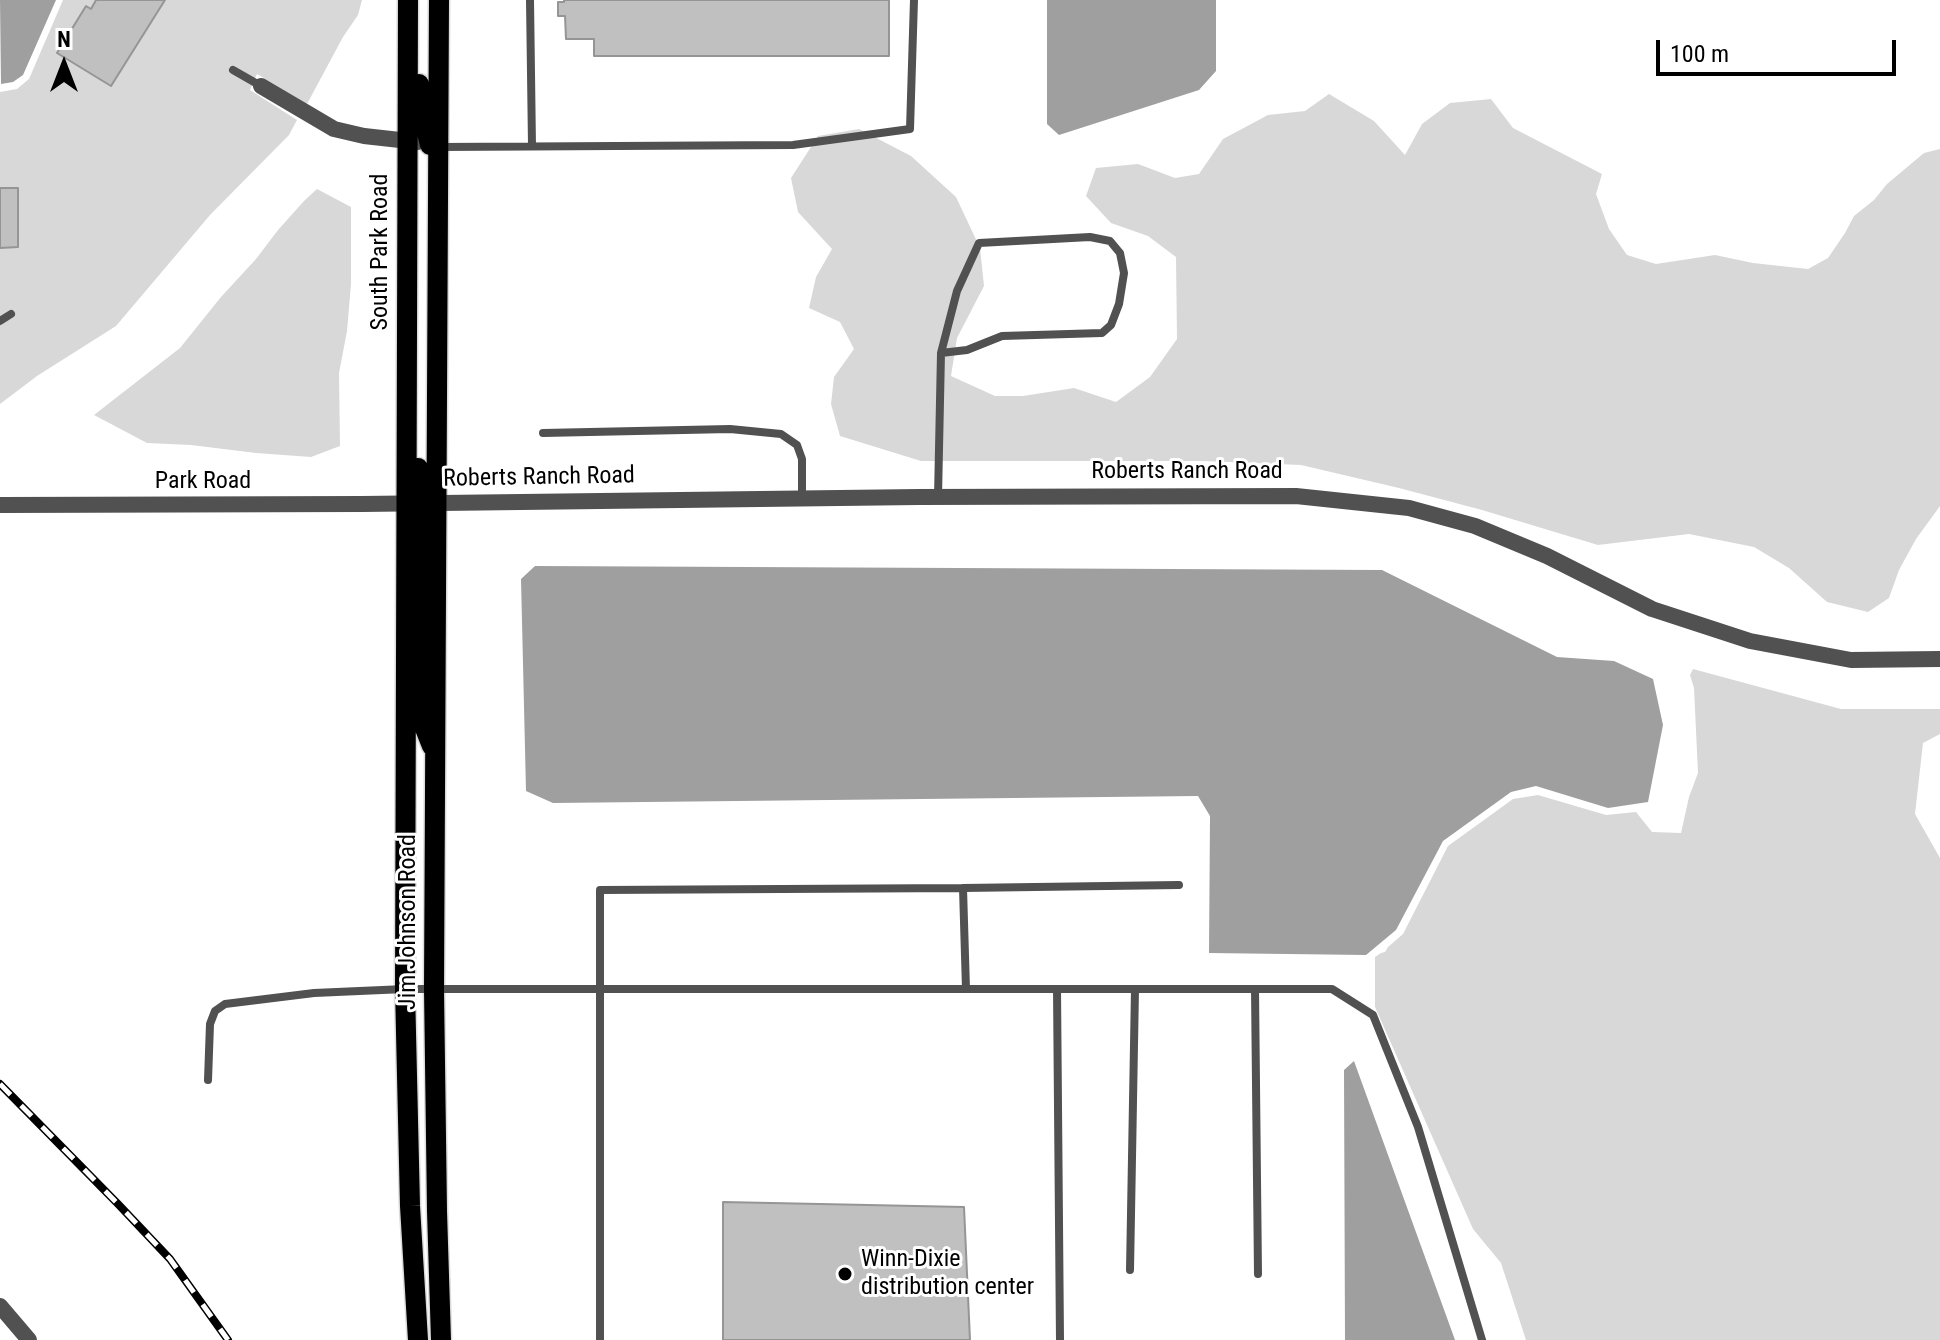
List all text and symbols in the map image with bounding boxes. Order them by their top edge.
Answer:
north arrow [24,24,104,104]
scale bar [1660,24,1900,74]
text: N [57,27,71,52]
text: 100 m [1670,40,1729,68]
street label: South Park Road [367,174,395,330]
street label: Roberts Ranch Road [1091,458,1283,486]
street label: Roberts Ranch Road [443,462,635,494]
street label: Park Road [155,468,251,496]
street label: Jim Johnson Road [395,834,423,1010]
place label: Winn-Dixie distribution center [861,1246,1034,1302]
marker: Winn-Dixie distribution center [836,1265,854,1283]

